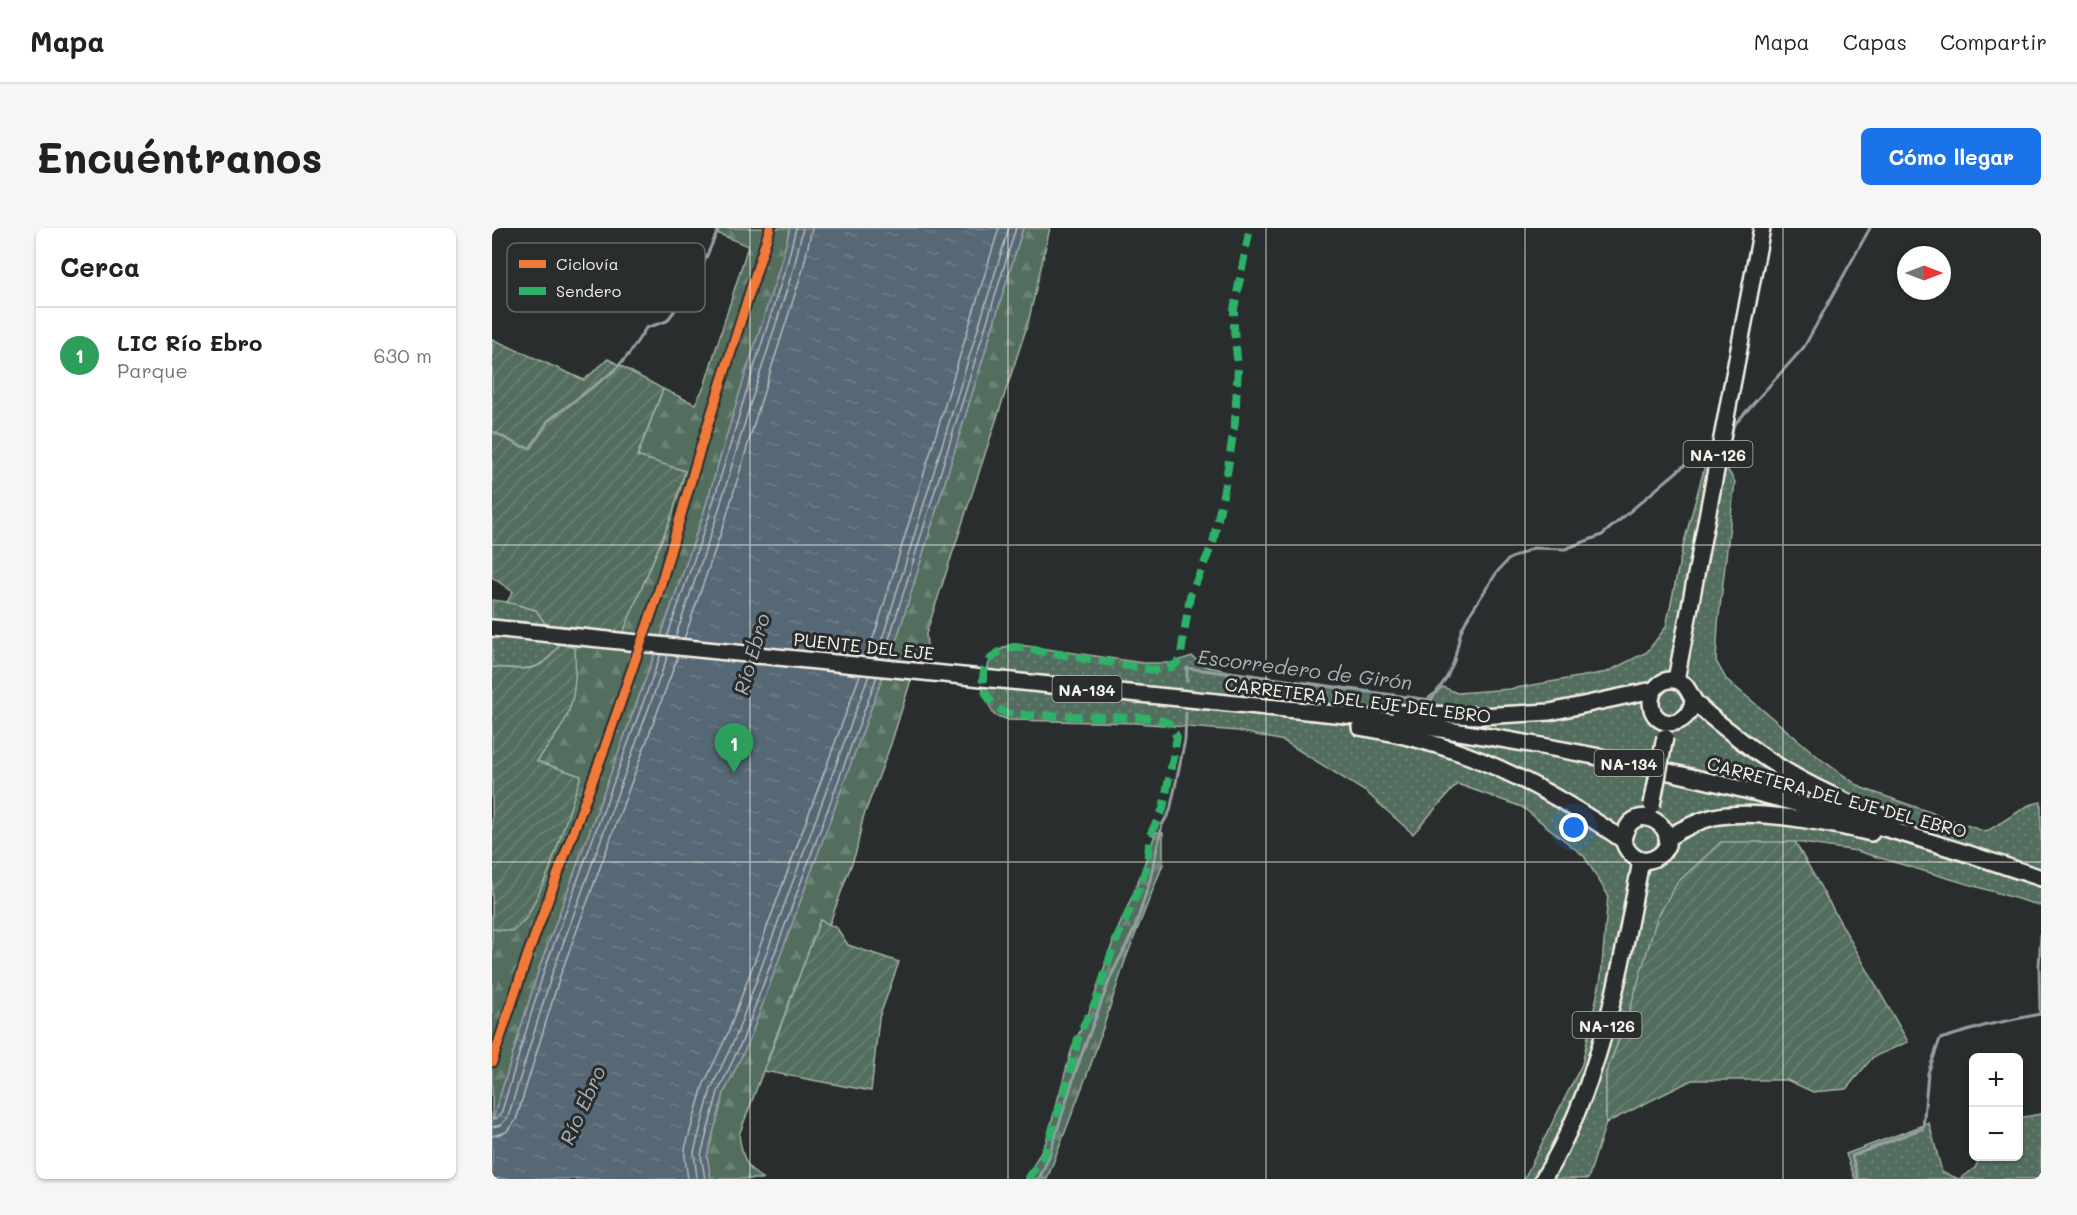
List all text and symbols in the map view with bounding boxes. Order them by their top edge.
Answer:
text: Mapa [30,23,105,59]
text: Mapa [1754,28,1810,55]
text: Capas [1843,28,1907,55]
text: Compartir [1940,28,2047,55]
button: Cómo llegar [1861,128,2041,185]
text: Encuéntranos [36,129,322,184]
legend [507,243,705,312]
north arrow [1897,246,1951,300]
text: Cerca [60,250,140,284]
text: Ciclovía [556,253,619,274]
text: Sendero [556,280,621,301]
text: LIC Río Ebro [117,328,262,357]
text: 1 [75,342,84,368]
text: 630 m [374,342,432,368]
text: Parque [117,357,188,383]
road number: NA-126 [1684,441,1752,467]
water label: Río Ebro [727,610,775,698]
street label: PUENTE DEL EJE [793,627,935,665]
water label: Escorredero de Girón [1196,643,1414,695]
street label: CARRETERA DEL EJE DEL EBRO [1223,672,1493,728]
road number: NA-134 [1052,676,1122,702]
pin: 1 [714,724,754,773]
road number: NA-134 [1594,750,1664,776]
street label: CARRETERA DEL EJE DEL EBRO [1704,751,1970,843]
your location [1559,813,1588,842]
road number: NA-126 [1572,1012,1642,1038]
map controls [1969,1053,2023,1161]
button: + [1969,1053,2023,1107]
water label: Río Ebro [553,1061,611,1148]
button: − [1969,1107,2023,1161]

